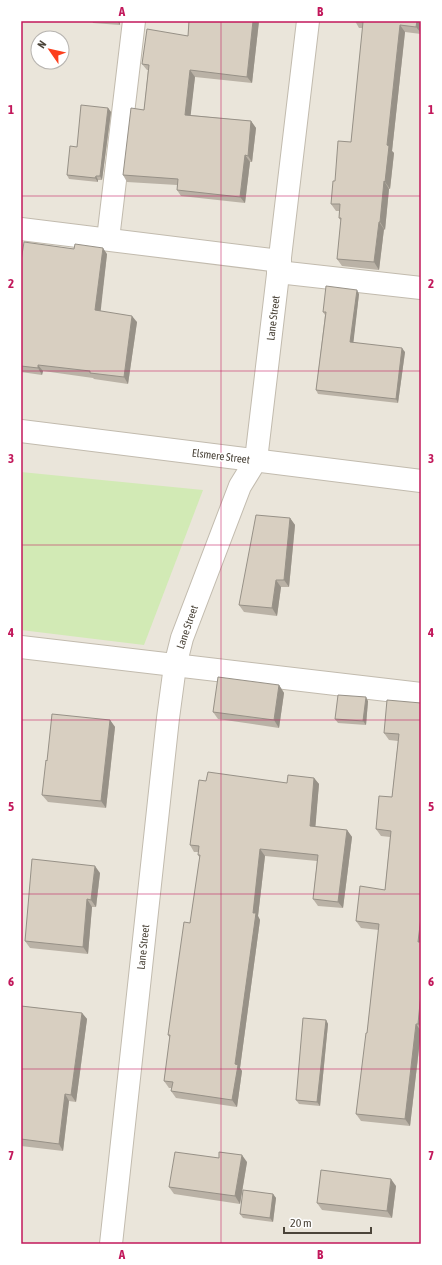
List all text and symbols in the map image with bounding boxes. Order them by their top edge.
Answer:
text: A [118,4,126,19]
text: B [317,4,324,19]
north arrow [30,30,70,70]
text: N [35,38,49,50]
text: 1 [8,102,14,117]
text: 1 [428,102,434,117]
text: 2 [8,276,14,291]
text: 2 [428,276,434,291]
street label: Lane Street [264,295,282,341]
street label: Elsmere Street [191,446,251,466]
text: 3 [8,451,14,466]
text: 3 [428,451,434,466]
street label: Lane Street [174,604,200,650]
text: 4 [7,625,14,640]
text: 4 [427,625,434,640]
text: 5 [8,799,14,814]
text: 5 [428,799,434,814]
street label: Lane Street [135,924,151,970]
text: 6 [8,974,14,989]
text: 6 [428,974,434,989]
text: 7 [8,1148,14,1163]
text: 7 [428,1148,434,1163]
scale bar [284,1209,371,1235]
text: 20 m [290,1216,312,1230]
text: A [118,1247,126,1262]
text: B [317,1247,324,1262]

